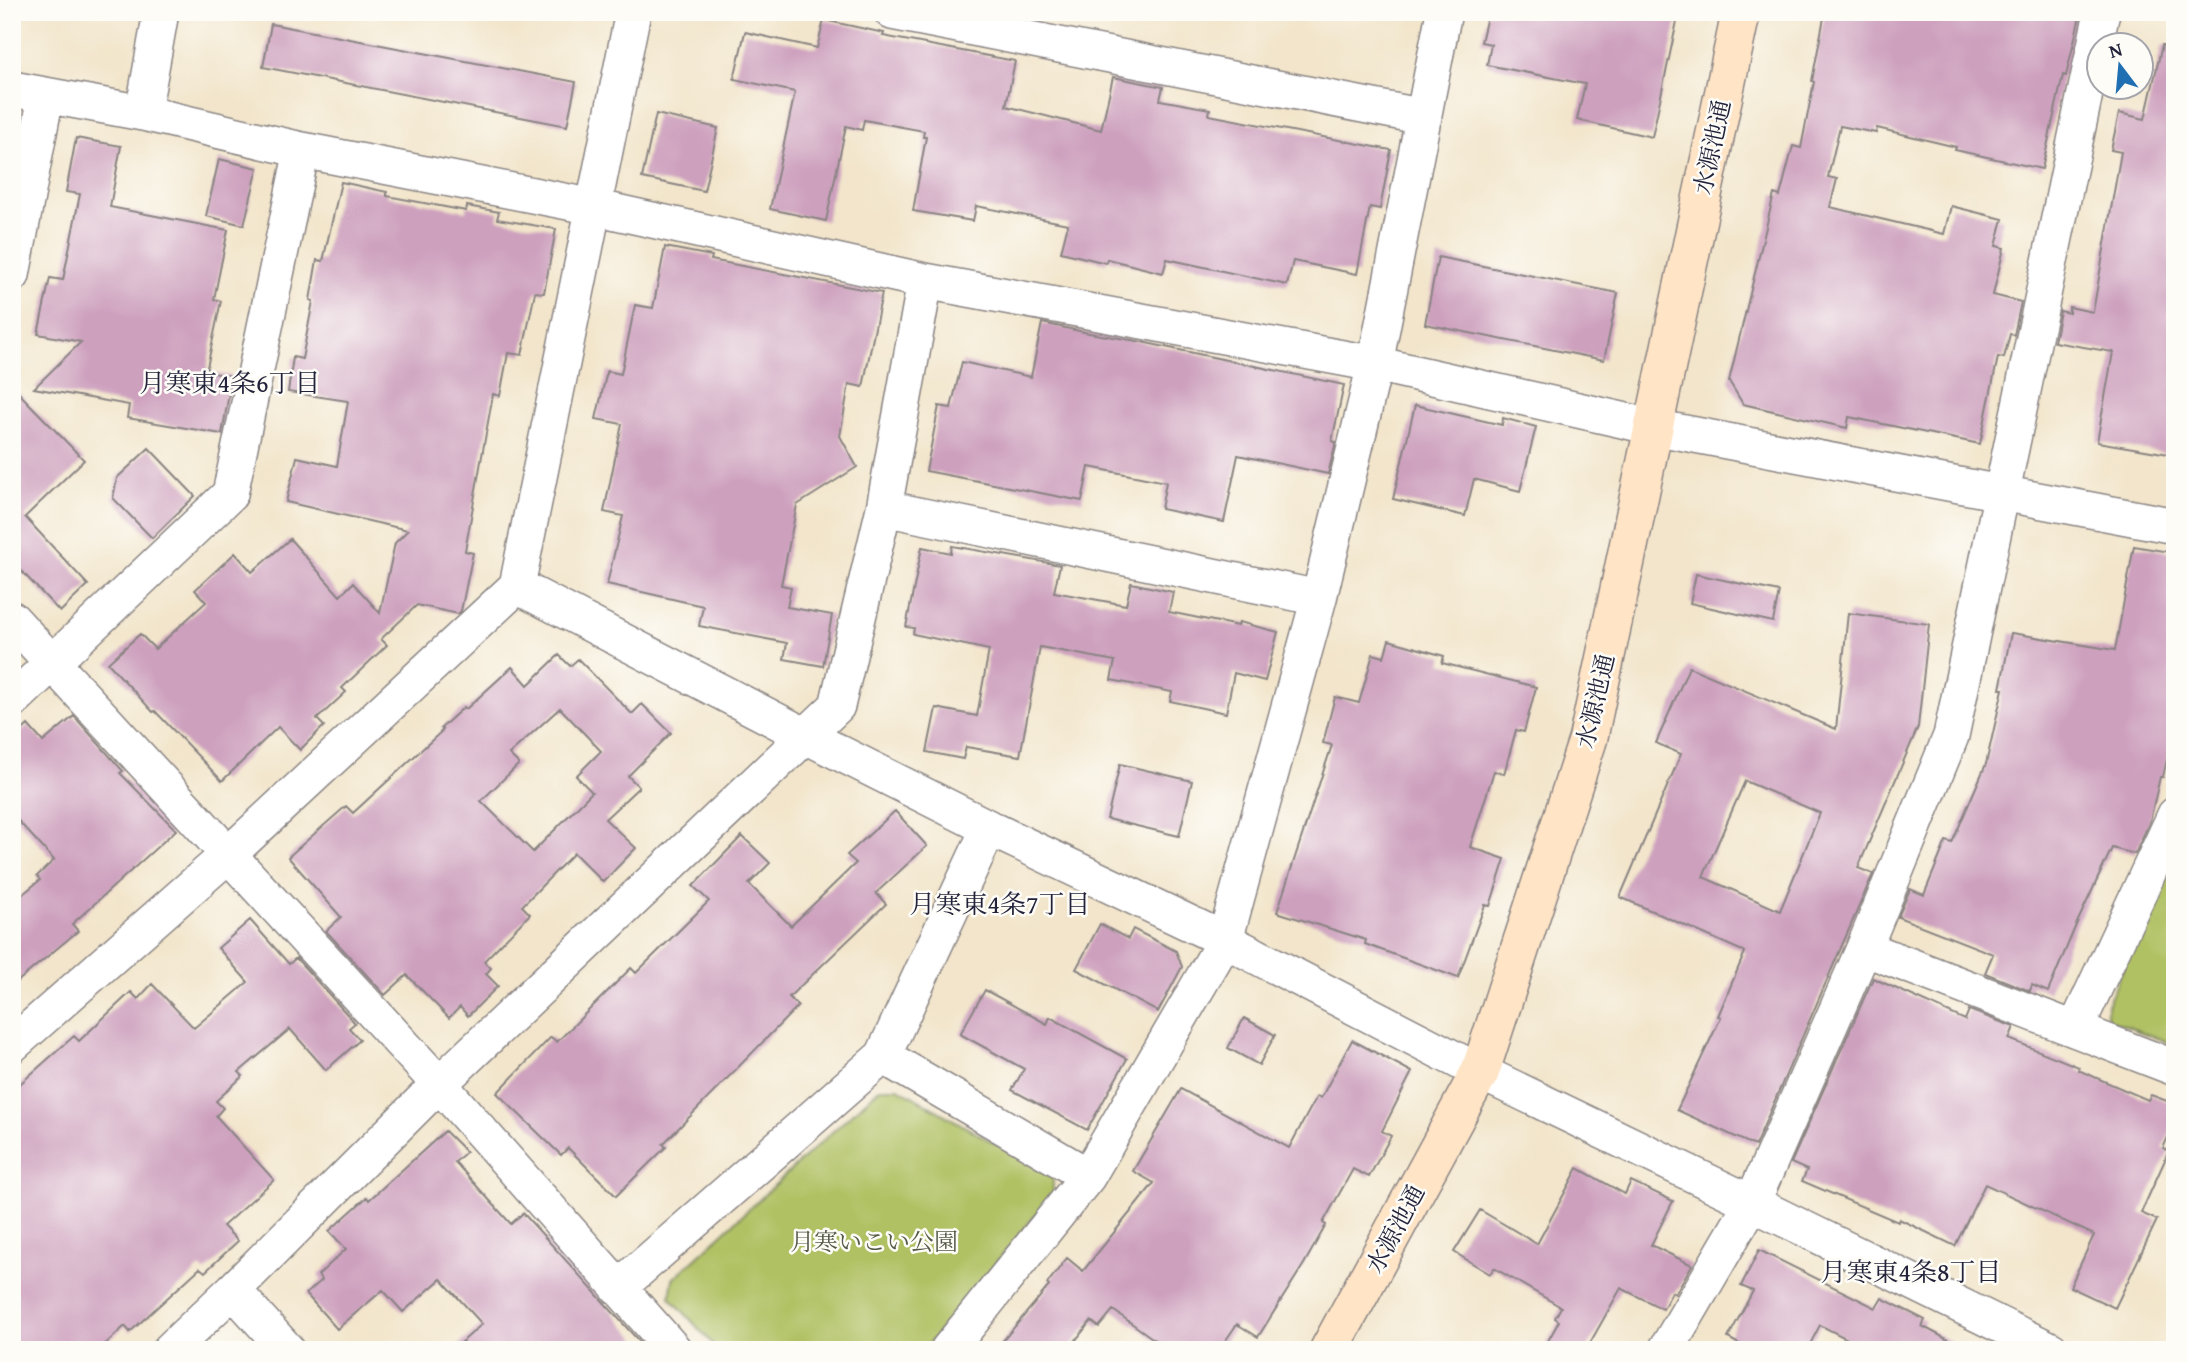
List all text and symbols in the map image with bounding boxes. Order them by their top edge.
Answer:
north arrow [2086,32,2156,102]
text: N [2105,34,2126,65]
street label: 水源池通 [1685,96,1739,198]
district label: 月寒東4条6丁目 [139,363,321,402]
street label: 水源池通 [1567,650,1623,752]
district label: 月寒東4条7丁目 [909,884,1091,923]
street label: 水源池通 [1357,1178,1433,1280]
park label: 月寒いこい公園 [790,1224,958,1259]
district label: 月寒東4条8丁目 [1820,1252,2002,1291]

